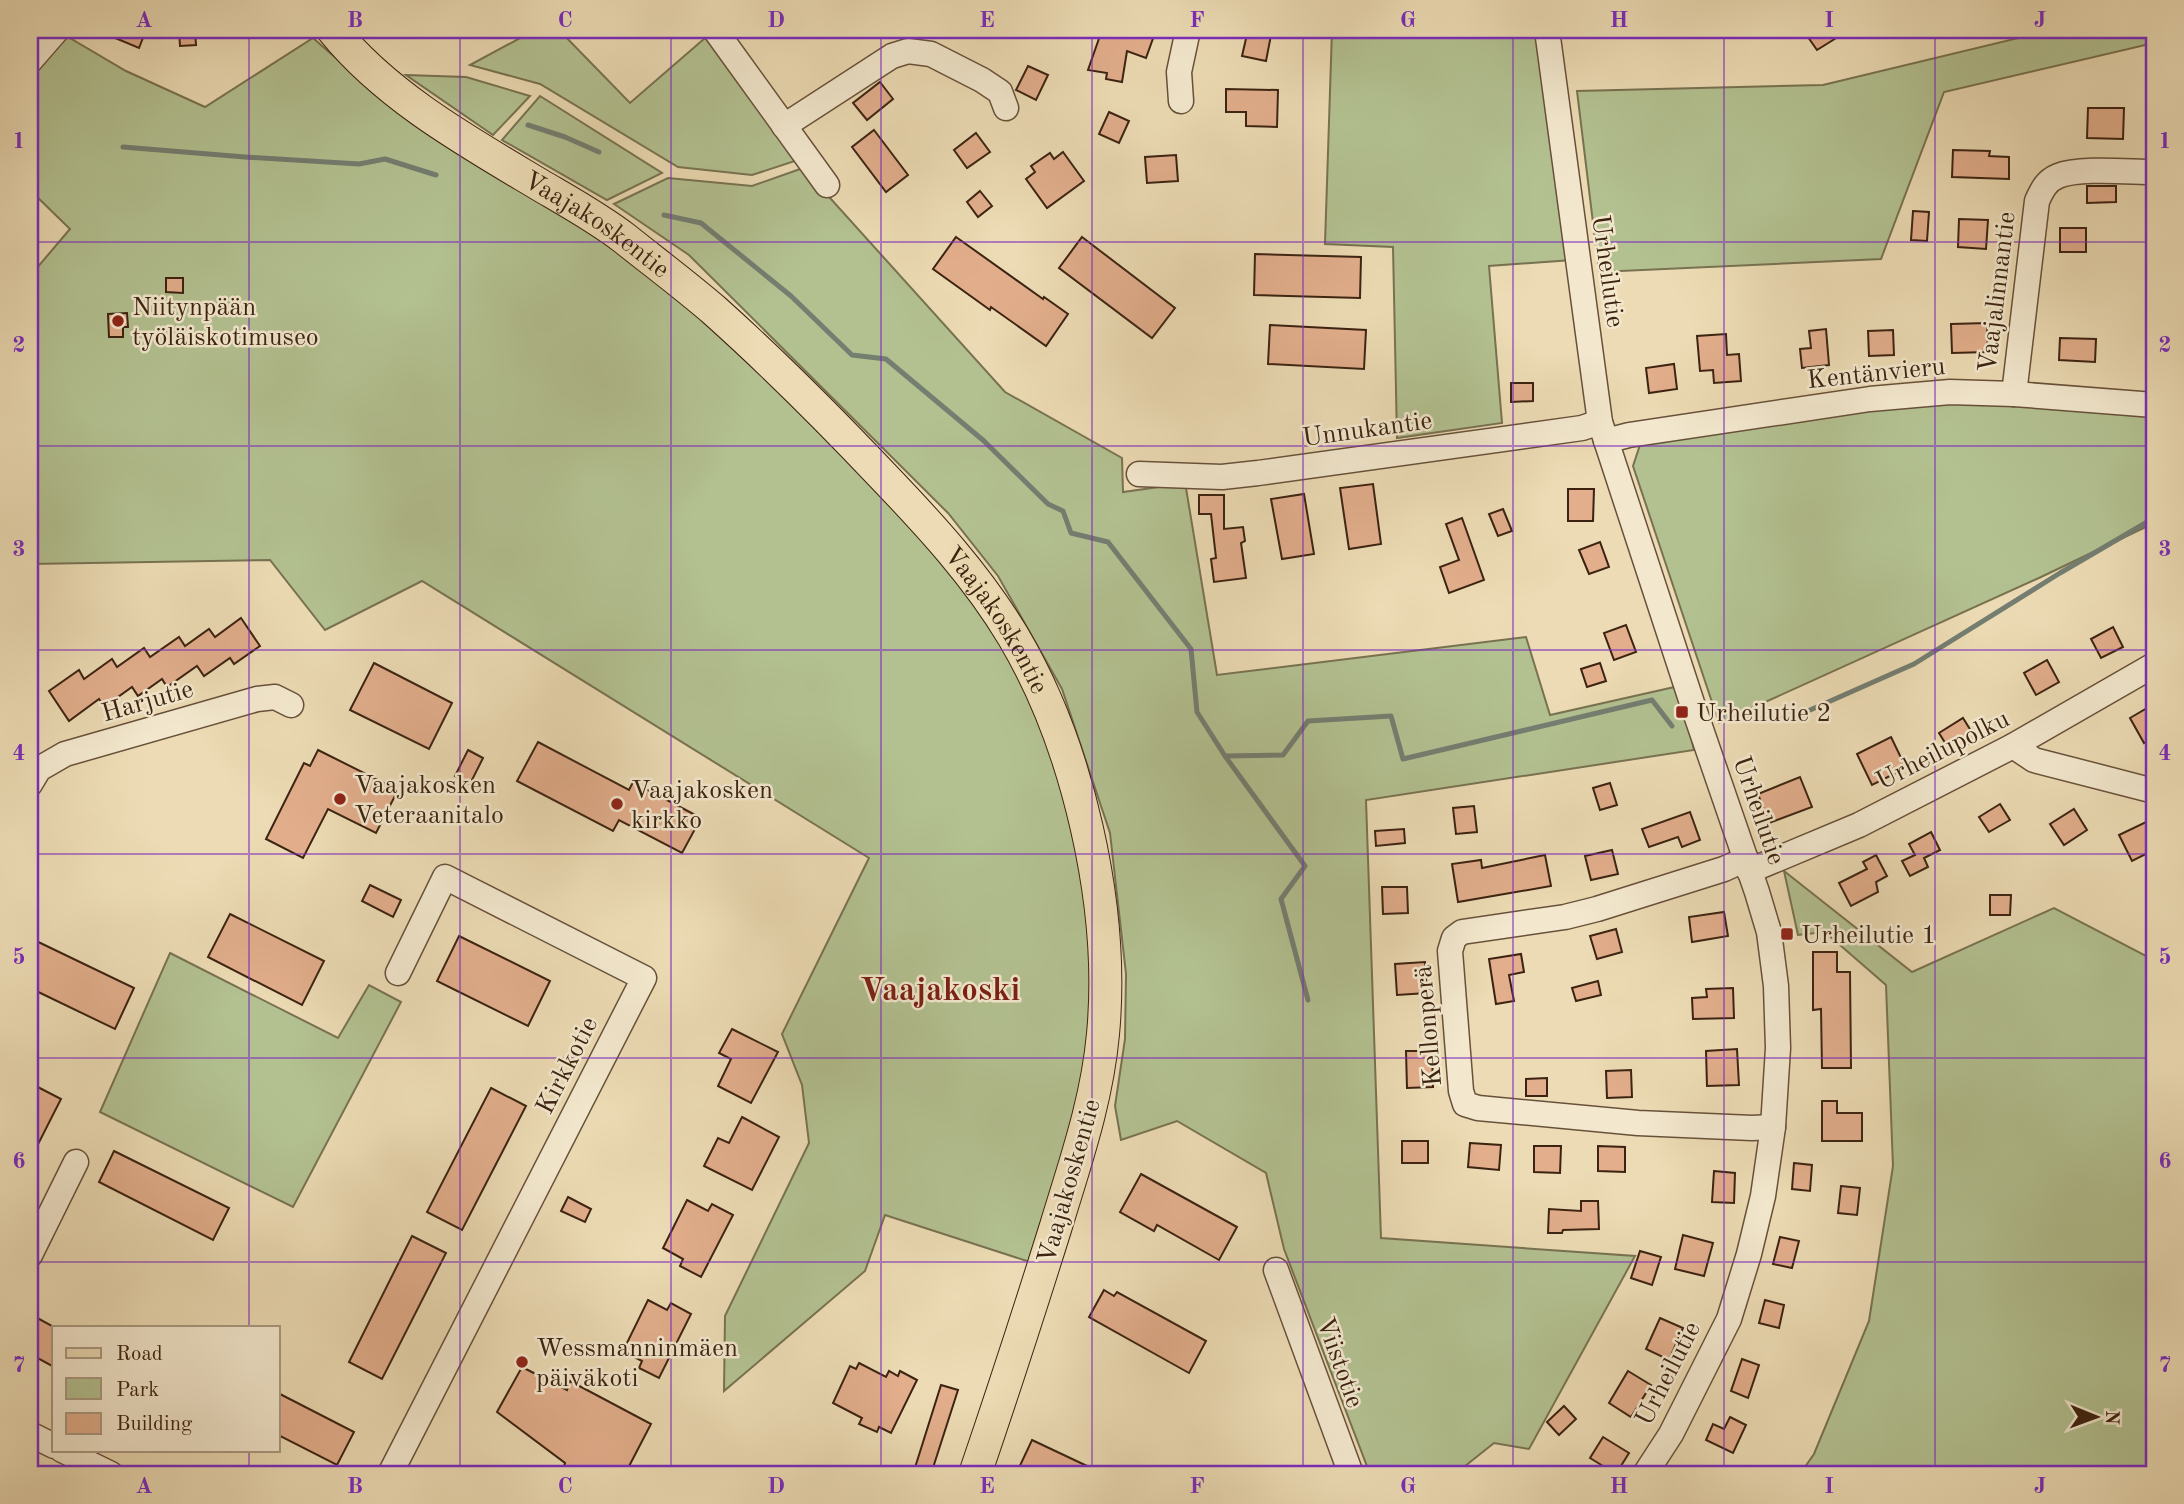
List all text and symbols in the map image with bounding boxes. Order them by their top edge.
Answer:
text: A [135,9,153,32]
text: B [347,9,363,32]
text: C [557,9,573,32]
text: D [767,9,785,32]
text: E [979,9,995,32]
text: F [1189,9,1205,32]
text: G [1400,9,1416,32]
text: H [1610,9,1628,32]
text: I [1824,9,1834,32]
text: J [2034,9,2046,32]
text: 1 [12,130,26,153]
text: 1 [2158,130,2172,153]
street label: Vaajakoskentie [519,167,674,284]
street label: Vaajalinnantie [1975,210,2021,374]
street label: Urheilutie [1586,213,1628,329]
place label: Niitynpään työläiskotimuseo [132,295,319,351]
marker: Niitynpään työläiskotimuseo [110,313,126,329]
text: 2 [12,334,26,357]
text: 2 [2158,334,2172,357]
street label: Kentänvieru [1806,354,1947,394]
street label: Unnukantie [1301,408,1434,452]
text: 3 [12,538,26,561]
text: 3 [2158,538,2172,561]
street label: Vaajakoskentie [938,542,1052,698]
street label: Harjutie [99,676,196,727]
place label: Urheilutie 2 [1696,701,1831,727]
marker: Urheilutie 2 [1674,704,1690,720]
street label: Urheilupolku [1872,706,2014,795]
text: 4 [12,742,26,765]
text: 4 [2158,742,2172,765]
street label: Urheilutie [1727,753,1789,868]
place label: Vaajakosken Veteraanitalo [354,773,504,829]
place label: Vaajakosken kirkko [631,778,773,834]
marker: Vaajakosken Veteraanitalo [332,791,348,807]
marker: Vaajakosken kirkko [609,796,625,812]
place label: Urheilutie 1 [1801,923,1936,949]
marker: Urheilutie 1 [1779,926,1795,942]
text: 5 [12,946,26,969]
text: 5 [2158,946,2172,969]
street label: Kellonperä [1411,964,1447,1087]
district label: Vaajakoski [860,975,1020,1008]
street label: Kirkkotie [532,1013,603,1119]
street label: Vaajakoskentie [1034,1096,1106,1267]
text: 6 [12,1150,26,1173]
text: 6 [2158,1150,2172,1173]
street label: Viistotie [1311,1314,1367,1411]
street label: Urheilutie [1632,1318,1706,1430]
legend [52,1326,280,1452]
place label: Wessmanninmäen päiväkoti [536,1336,738,1392]
text: Road [116,1344,163,1365]
text: 7 [12,1354,26,1377]
marker: Wessmanninmäen päiväkoti [514,1354,530,1370]
text: 7 [2158,1354,2172,1377]
text: Park [116,1380,159,1401]
north arrow [2062,1382,2132,1452]
text: N [2101,1410,2120,1425]
text: Building [116,1414,193,1435]
text: A [135,1475,153,1498]
text: B [347,1475,363,1498]
text: C [557,1475,573,1498]
text: D [767,1475,785,1498]
text: E [979,1475,995,1498]
text: F [1189,1475,1205,1498]
text: G [1400,1475,1416,1498]
text: H [1610,1475,1628,1498]
text: I [1824,1475,1834,1498]
text: J [2034,1475,2046,1498]

